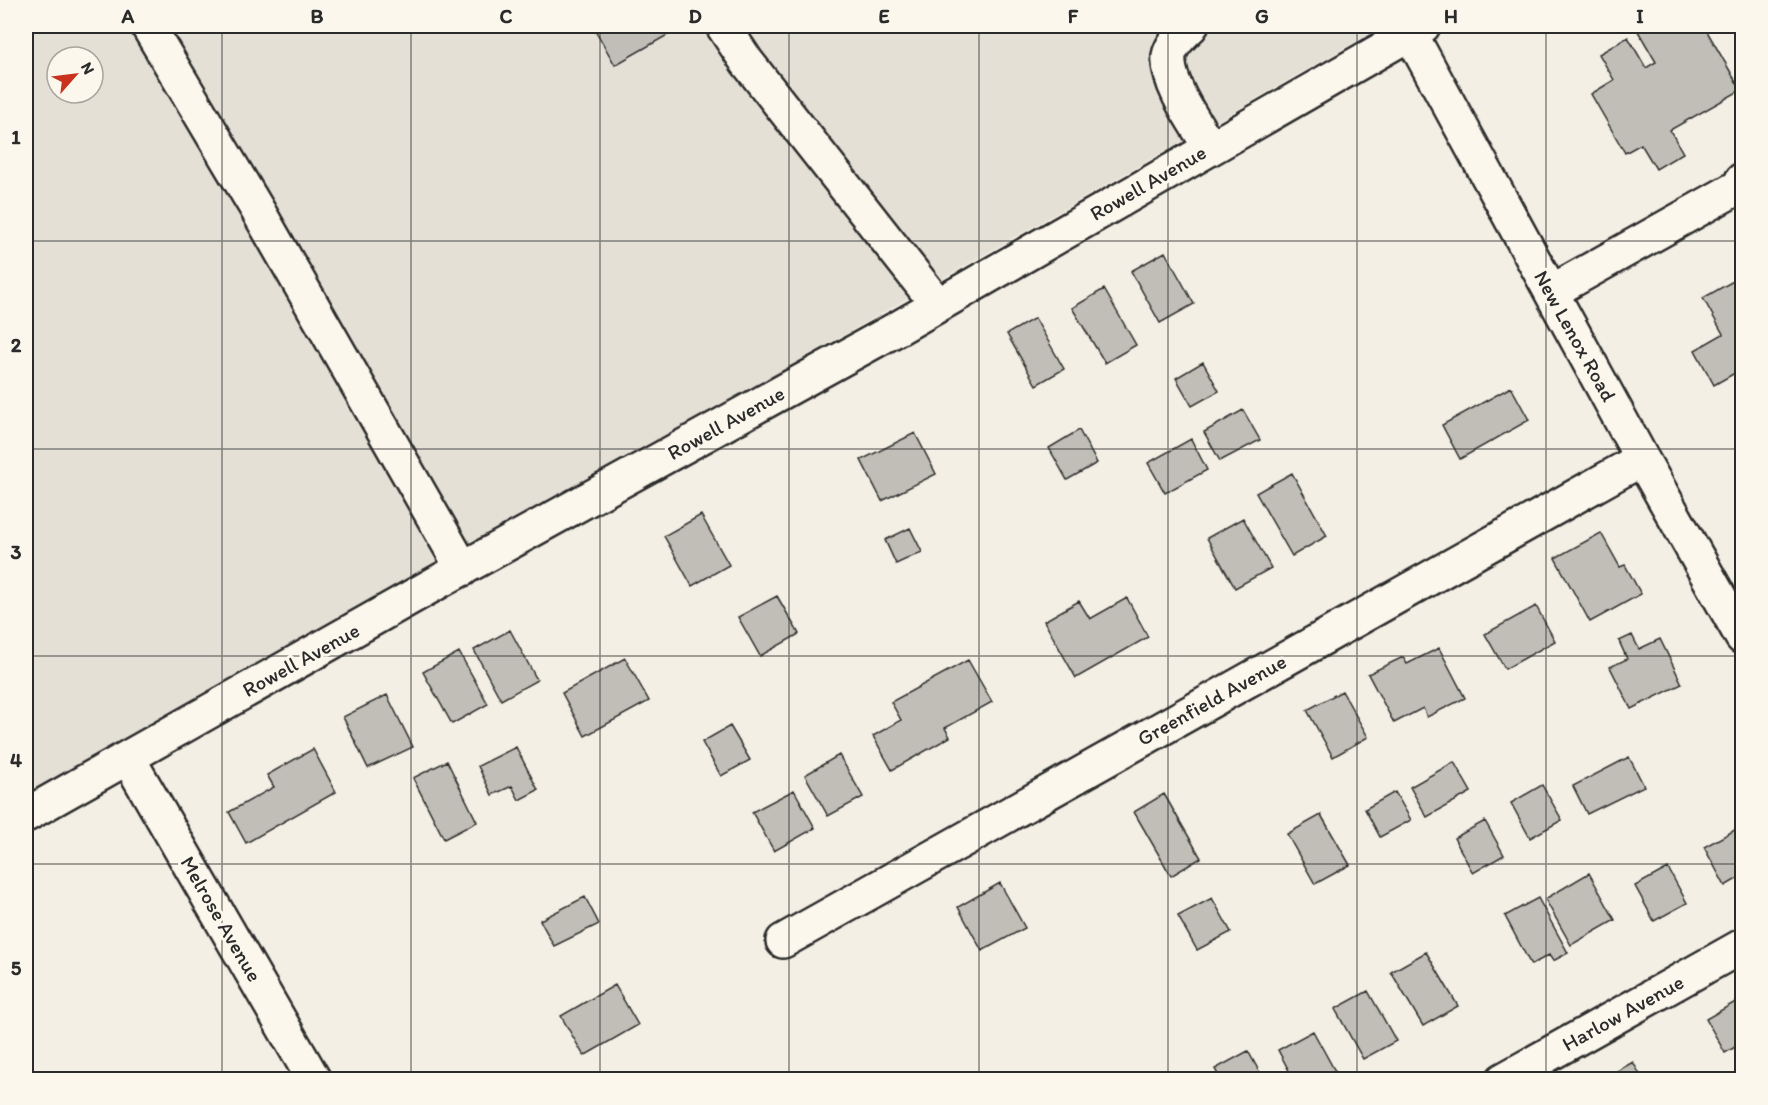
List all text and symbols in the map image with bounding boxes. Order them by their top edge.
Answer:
text: A [121,4,135,28]
text: B [311,4,324,28]
text: C [500,4,513,28]
text: D [688,4,702,28]
text: E [878,4,890,28]
text: F [1068,4,1079,28]
text: G [1255,4,1269,28]
text: H [1444,4,1458,28]
text: I [1636,4,1644,28]
north arrow [45,45,105,105]
text: N [77,59,99,77]
text: 1 [11,125,21,149]
street label: Rowell Avenue [1085,139,1210,226]
street label: New Lenox Road [1529,266,1622,406]
text: 2 [11,333,22,357]
street label: Rowell Avenue [663,380,789,465]
text: 3 [11,540,22,564]
street label: Rowell Avenue [238,617,364,702]
street label: Greenfield Avenue [1133,648,1291,751]
text: 4 [10,748,22,772]
street label: Melrose Avenue [175,851,268,986]
text: 5 [11,956,22,980]
street label: Harlow Avenue [1558,969,1688,1056]

